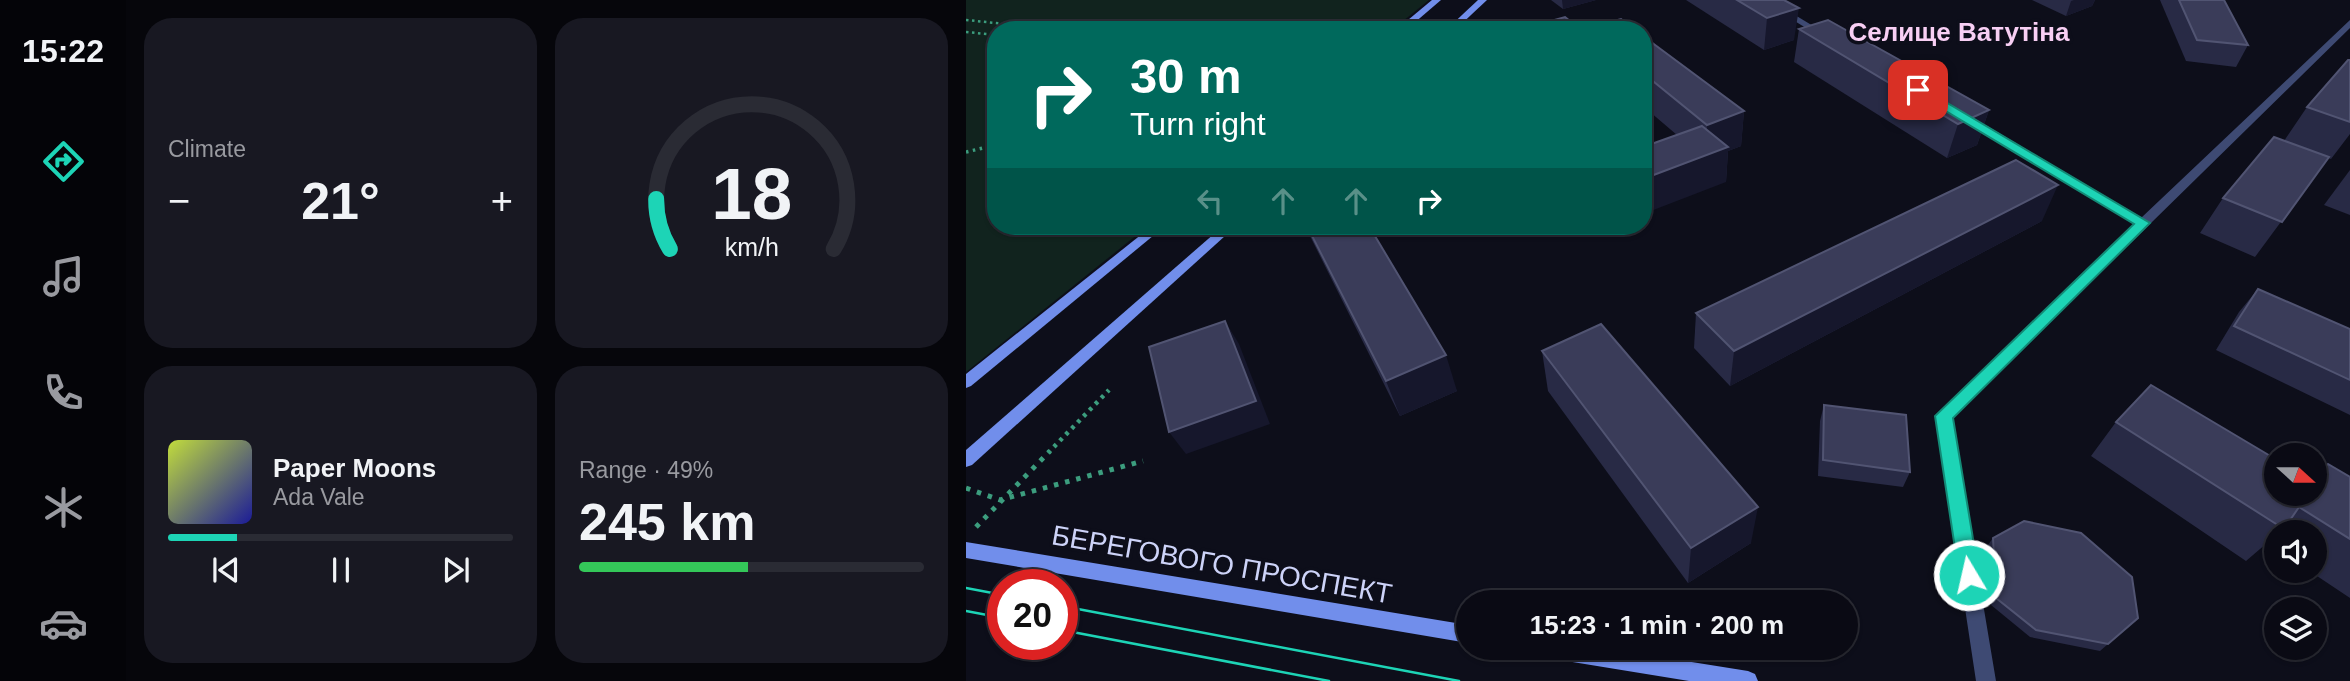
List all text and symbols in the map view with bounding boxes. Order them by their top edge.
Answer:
district label: Селище Ватутіна [1849,17,2070,47]
text: 15:22 [22,33,104,69]
icon: right [1015,49,1106,140]
text: 30 m [1130,49,1242,103]
pin [1888,60,1948,120]
icon: arrive [1899,71,1937,109]
text: Turn right [1130,106,1266,142]
text: Climate [168,136,246,162]
icon: directions [39,137,88,186]
text: 18 [711,153,792,234]
text: 21° [301,172,380,230]
text: − [168,180,190,222]
text: + [491,180,513,222]
icon: left [1191,182,1229,220]
icon: ahead [1264,182,1302,220]
icon: ahead [1337,182,1375,220]
icon: right [1410,182,1448,220]
text: km/h [724,233,779,261]
icon: music [39,252,88,301]
icon: phone [39,368,88,417]
north arrow [2264,443,2328,506]
map controls [2264,443,2327,660]
text: Paper Moons [273,453,436,483]
text: Range · 49% [579,457,713,483]
icon: climate [39,483,88,532]
text: Ada Vale [273,484,365,510]
text: 245 km [579,493,755,551]
street label: БЕРЕГОВОГО ПРОСПЕКТ [1049,519,1394,610]
button: sound [2264,520,2327,583]
position arrow [1932,538,2006,612]
icon: previous [207,551,245,589]
icon: pause [322,551,360,589]
icon: next [437,551,475,589]
speed limit sign: 20 [987,569,1078,660]
button: layers [2264,597,2327,660]
icon: car [39,599,88,648]
text: 15:23 · 1 min · 200 m [1530,610,1784,640]

